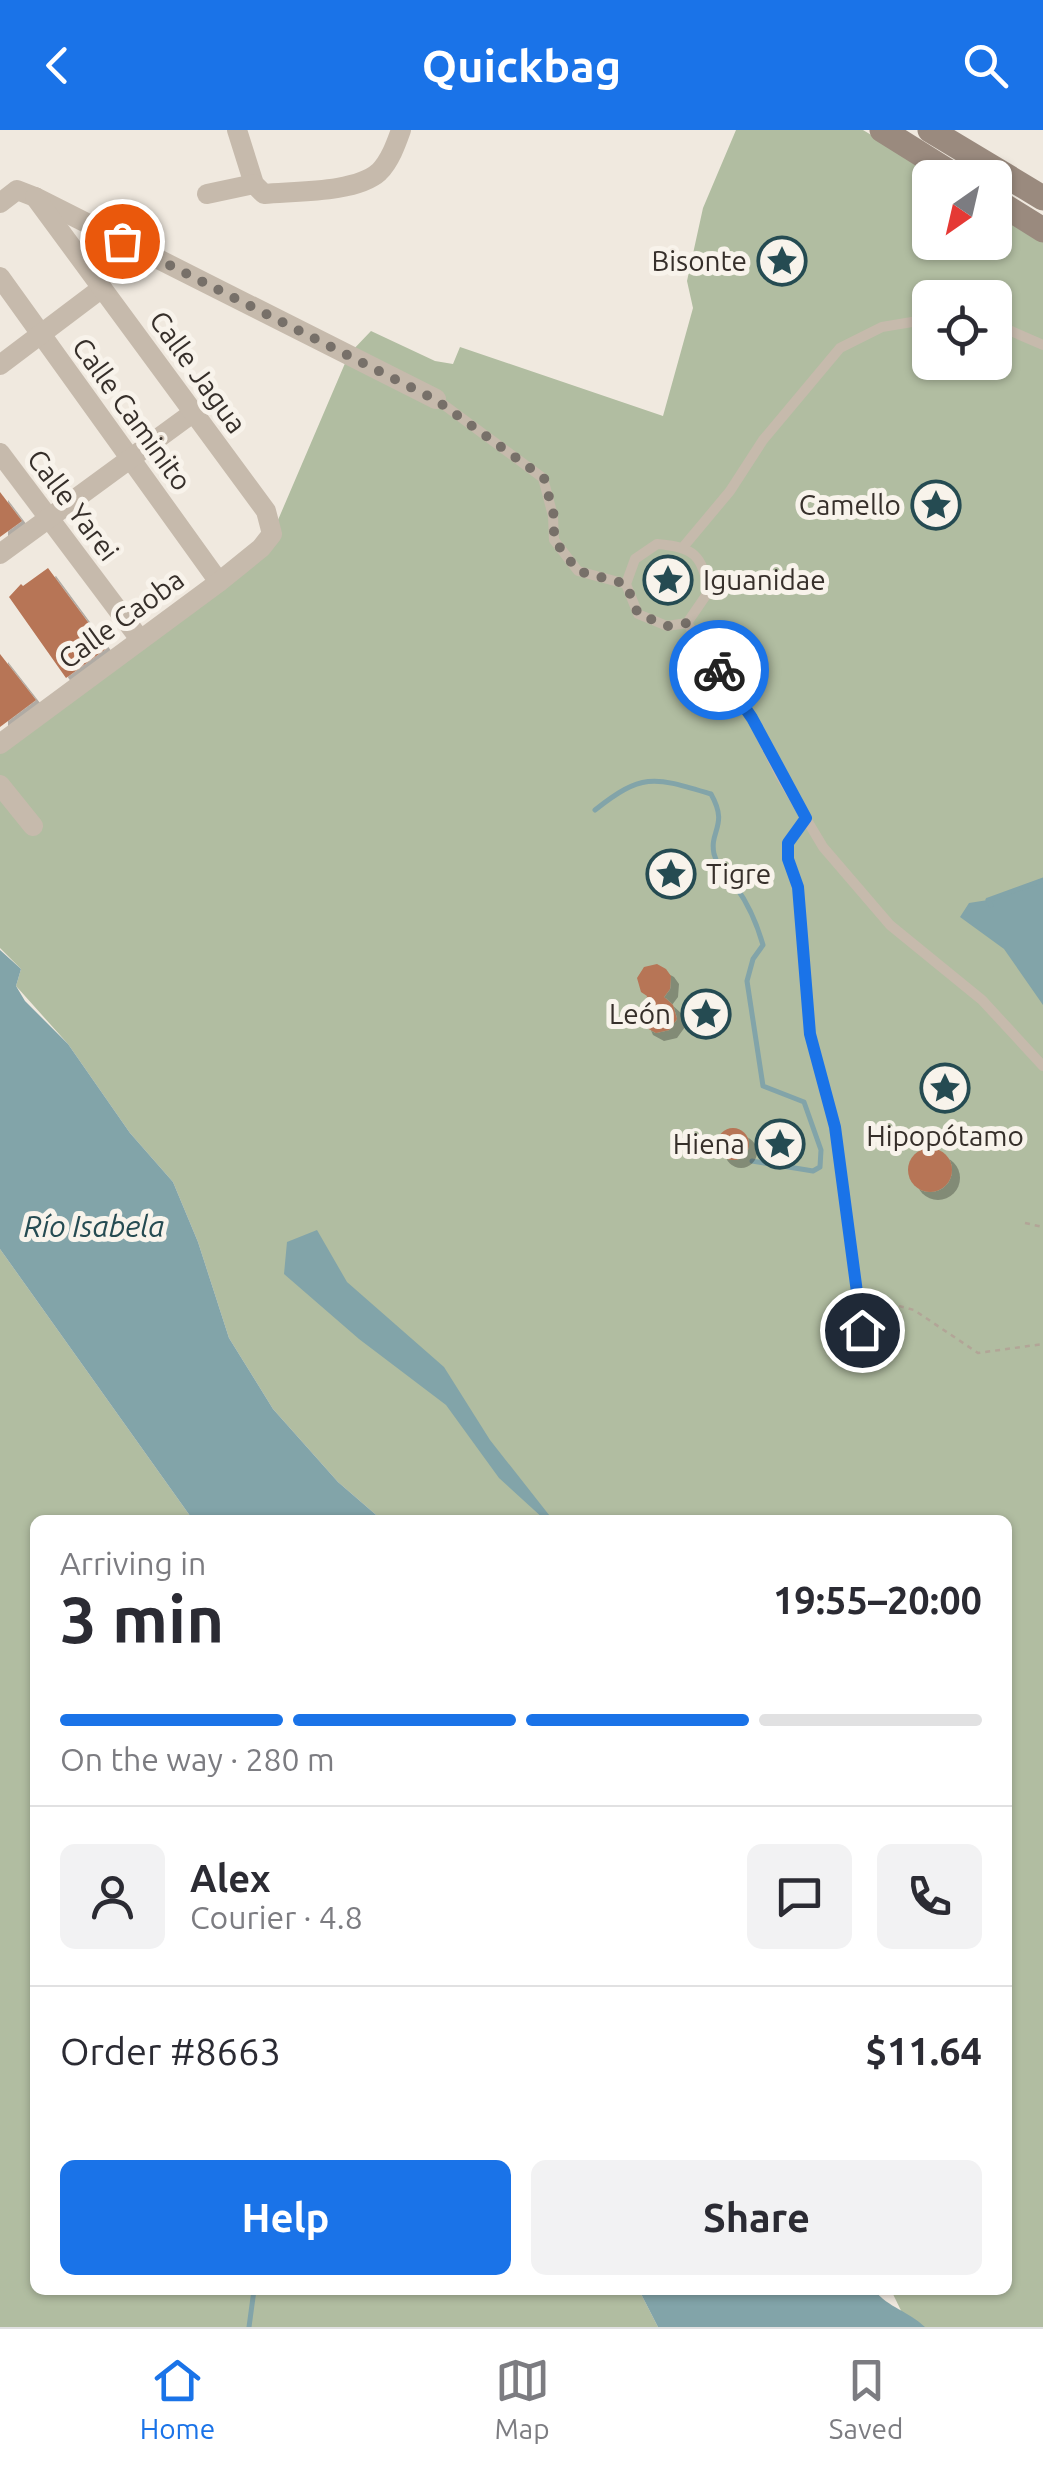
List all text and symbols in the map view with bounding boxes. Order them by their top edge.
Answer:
icon: back [30,38,85,93]
icon: search [958,38,1013,93]
text: Quickbag [422,40,621,91]
north arrow [912,160,1012,260]
map controls [912,160,1012,380]
pin [80,199,165,284]
icon: bag [95,214,150,269]
place icon: Bisonte [756,235,808,287]
place label: Bisonte [651,245,747,276]
button: locate [912,280,1012,380]
street label: Calle Jagua [144,305,253,439]
street label: Calle Caminito [67,331,198,496]
street label: Calle Yarei [22,443,125,566]
place icon: Camello [910,479,962,531]
place label: Camello [799,489,901,520]
place icon: Iguanidae [642,554,694,606]
street label: Calle Caoba [52,563,189,674]
place label: Iguanidae [703,564,826,595]
courier [669,620,769,720]
icon: bike [692,643,747,698]
place icon: Tigre [645,848,697,900]
place label: Tigre [706,858,771,889]
place icon: León [680,988,732,1040]
place label: León [609,998,671,1029]
place icon: Hipopótamo [919,1062,971,1114]
place icon: Hiena [754,1118,806,1170]
place label: Hipopótamo [866,1120,1024,1151]
place label: Hiena [673,1128,745,1159]
water label: Río Isabela [23,1209,165,1243]
pin [820,1288,905,1373]
icon: home [835,1303,890,1358]
text: Arriving in [60,1545,206,1581]
text: 19:55–20:00 [773,1579,982,1621]
text: 3 min [60,1582,224,1655]
text: On the way · 280 m [60,1741,335,1777]
button: person [60,1844,165,1949]
button: chat [747,1844,852,1949]
button: phone [877,1844,982,1949]
text: Alex [190,1857,271,1899]
text: Courier · 4.8 [190,1899,363,1935]
text: Order #8663 [60,2030,281,2072]
text: $11.64 [865,2030,982,2072]
button: Help [60,2160,511,2275]
button: Share [531,2160,982,2275]
tab: Home [140,2353,215,2444]
tab: Map [494,2353,550,2444]
tab: Saved [829,2353,903,2444]

